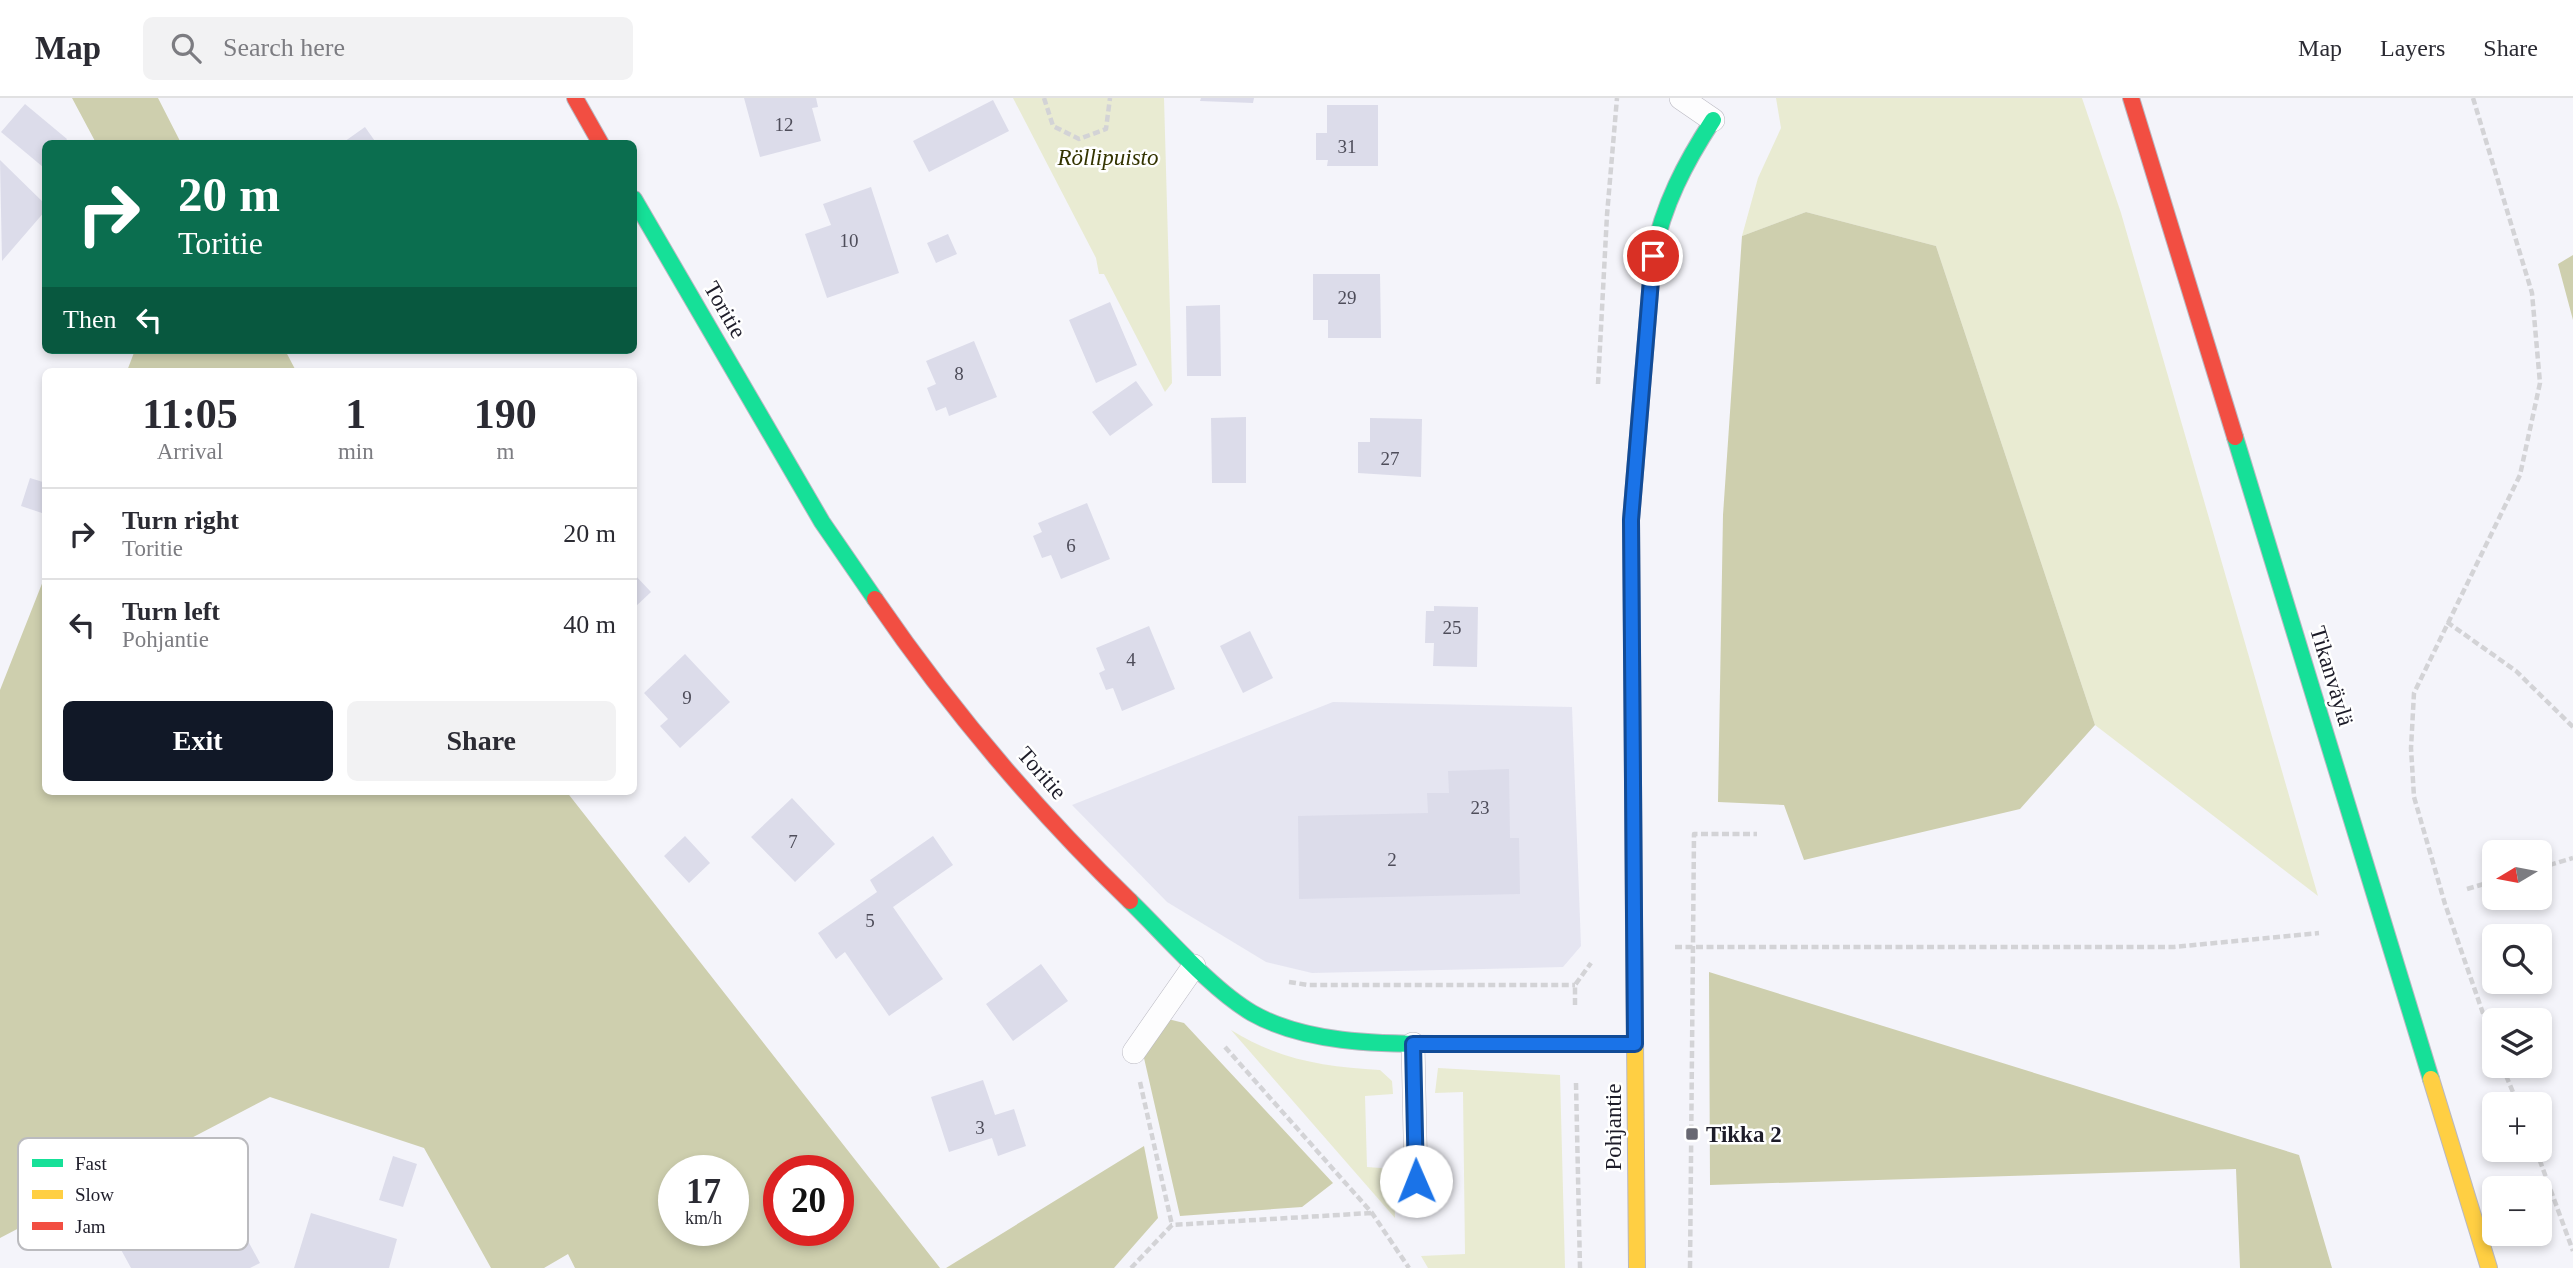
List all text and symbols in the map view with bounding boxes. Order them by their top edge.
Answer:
search box [143,17,633,80]
icon: search [167,29,205,67]
text: Map [35,30,101,66]
text: Search here [223,33,345,62]
text: Map [2298,35,2342,61]
text: Layers [2380,35,2445,61]
text: Share [2483,35,2538,61]
house number: 12 [775,114,794,135]
house number: 31 [1338,136,1357,157]
park label: Röllipuisto [1057,145,1158,170]
text: 20 m [178,167,280,222]
icon: right [63,168,154,259]
text: Toritie [178,225,263,261]
pin [1623,226,1683,286]
house number: 10 [840,230,859,251]
icon: arrive [1634,237,1672,275]
street label: Toritie [699,277,751,343]
house number: 29 [1338,287,1357,308]
icon: left [130,301,168,339]
text: Then [63,305,116,334]
house number: 8 [954,363,964,384]
text: 11:05 [142,391,238,437]
text: 1 [345,391,366,437]
text: 190 [474,391,537,437]
text: Arrival [157,439,223,464]
text: min [338,439,374,464]
text: m [496,439,514,464]
house number: 27 [1381,448,1400,469]
text: Turn right [122,506,239,535]
icon: right [63,515,101,553]
text: 20 m [563,519,616,548]
house number: 6 [1066,535,1076,556]
text: Toritie [122,536,183,561]
text: Turn left [122,597,220,626]
icon: left [63,606,101,644]
text: 40 m [563,610,616,639]
house number: 25 [1443,617,1462,638]
street label: Tikanväylä [2305,623,2359,729]
text: Pohjantie [122,627,209,652]
house number: 4 [1126,649,1136,670]
house number: 9 [682,687,692,708]
button: Exit [63,701,333,781]
button: Share [347,701,616,781]
street label: Toritie [1013,742,1071,804]
house number: 23 [1471,797,1490,818]
house number: 7 [788,831,798,852]
north arrow [2482,840,2552,910]
map controls [2482,840,2552,1246]
house number: 2 [1387,849,1397,870]
house number: 5 [865,910,875,931]
button: search [2482,924,2552,994]
button: layers [2482,1008,2552,1078]
street label: Pohjantie [1601,1084,1626,1170]
button: + [2482,1092,2552,1162]
house number: 3 [975,1117,985,1138]
place label: Tikka 2 [1706,1122,1782,1147]
marker: Tikka 2 [1684,1126,1700,1142]
legend [18,1138,248,1250]
position arrow [1379,1144,1453,1218]
text: Fast [75,1153,107,1174]
speed limit sign: 20 [763,1155,854,1246]
text: 17 [686,1172,721,1211]
button: − [2482,1176,2552,1246]
text: Slow [75,1184,114,1205]
text: km/h [685,1208,722,1228]
text: Jam [75,1216,106,1237]

